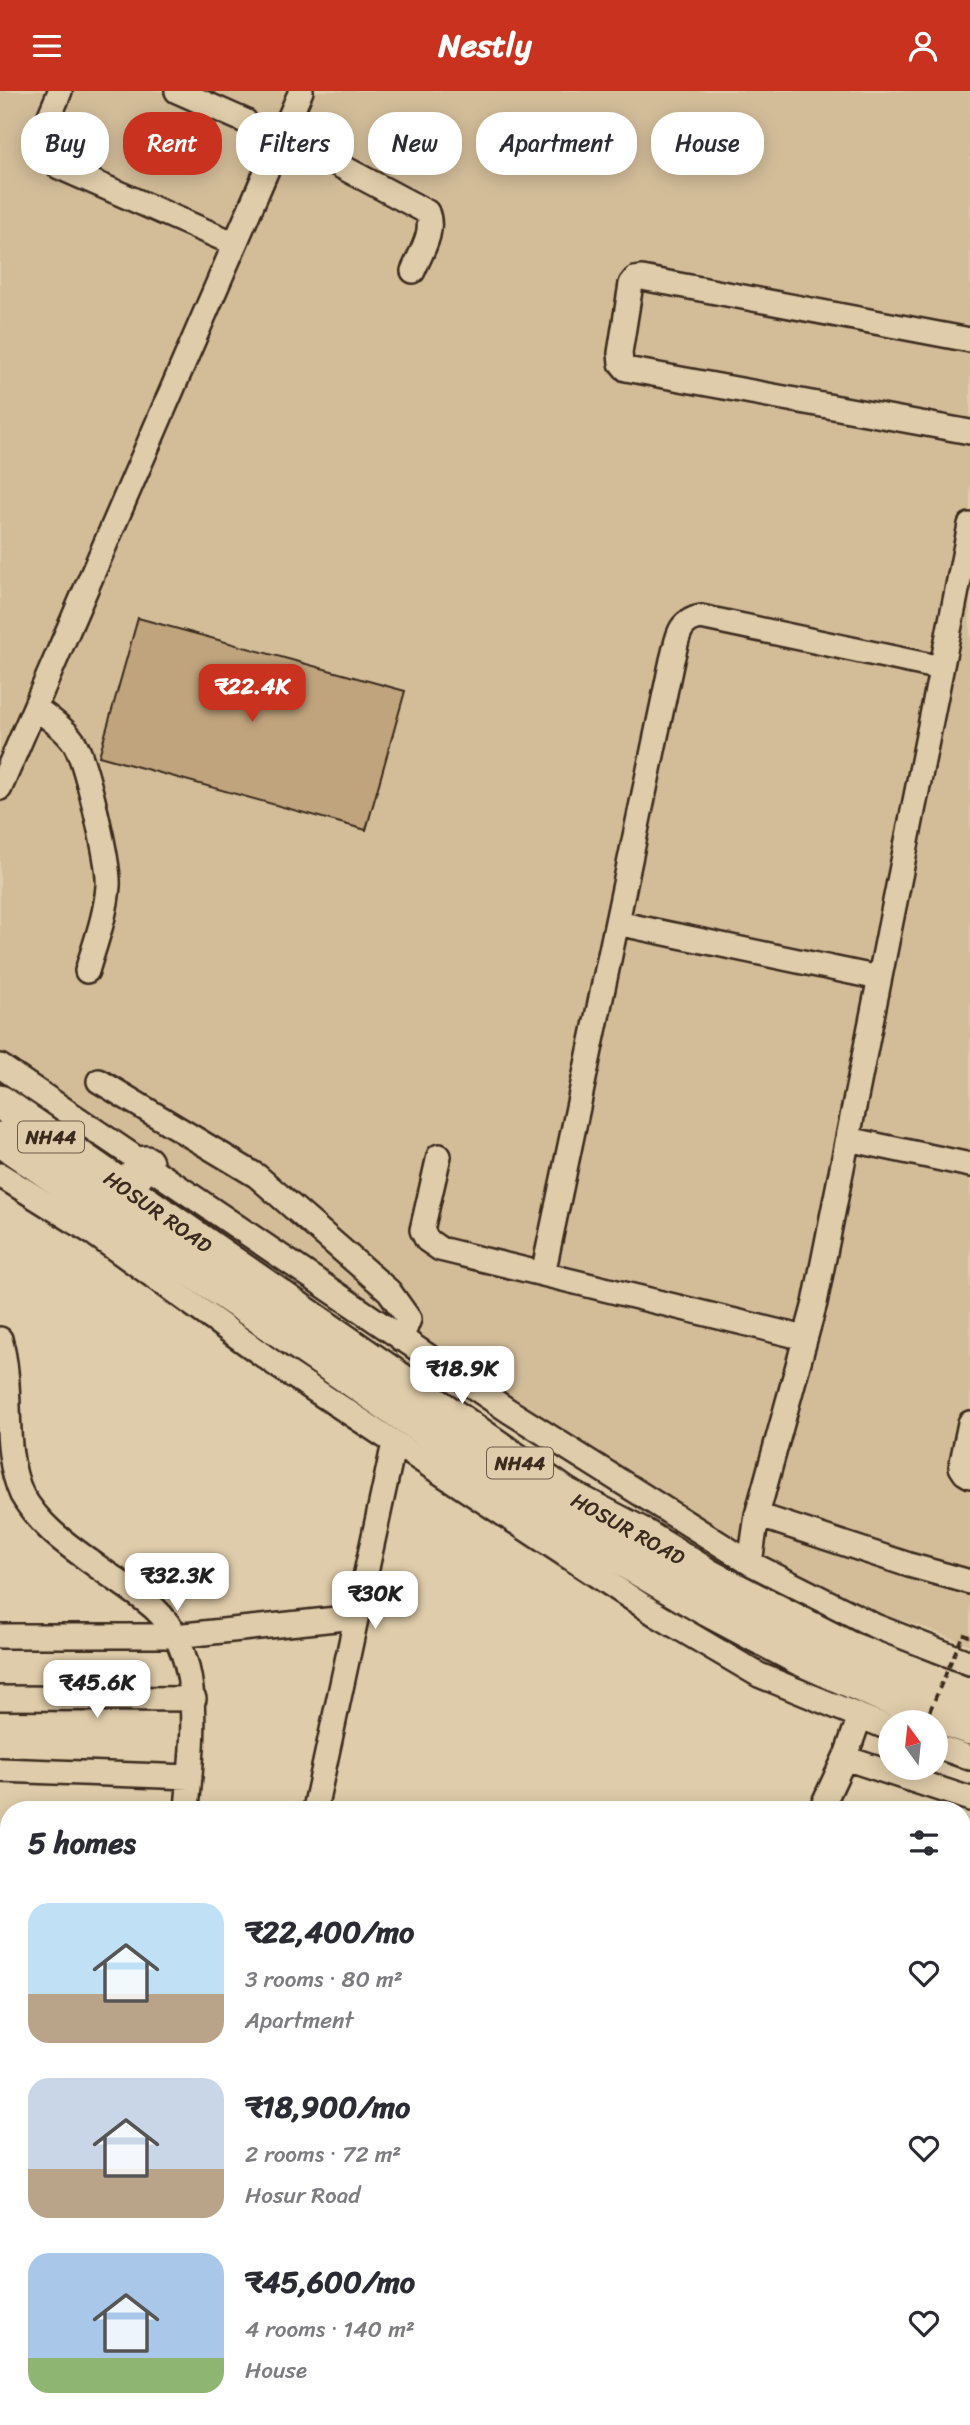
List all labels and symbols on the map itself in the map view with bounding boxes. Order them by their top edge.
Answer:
pin: ₹22.4K [195,665,309,724]
road number: NH44 [18,1121,84,1153]
street label: HOSUR ROAD [95,1160,221,1264]
pin: ₹18.9K [405,1347,519,1406]
road number: NH44 [487,1447,553,1479]
street label: HOSUR ROAD [564,1482,693,1576]
pin: ₹32.3K [120,1553,234,1613]
pin: ₹30K [334,1571,416,1631]
pin: ₹45.6K [40,1661,154,1720]
north arrow [878,1710,948,1780]

